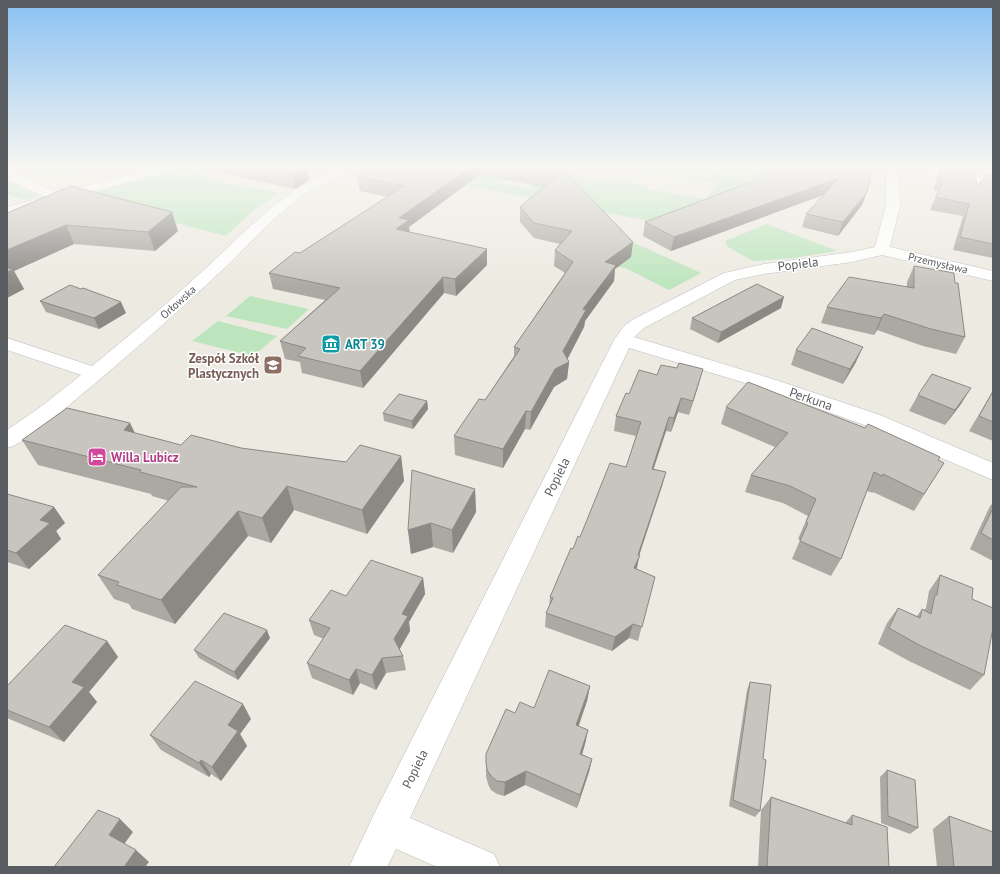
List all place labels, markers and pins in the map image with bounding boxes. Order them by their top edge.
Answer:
museum icon: ART 39 [320,333,342,355]
place label: ART 39 [345,336,385,353]
place label: Zespół Szkół Plastycznych [188,350,260,382]
school or university icon: Zespół Szkół Plastycznych [262,354,284,376]
hotel icon: Willa Lubicz [86,446,108,468]
place label: Willa Lubicz [111,449,179,466]

